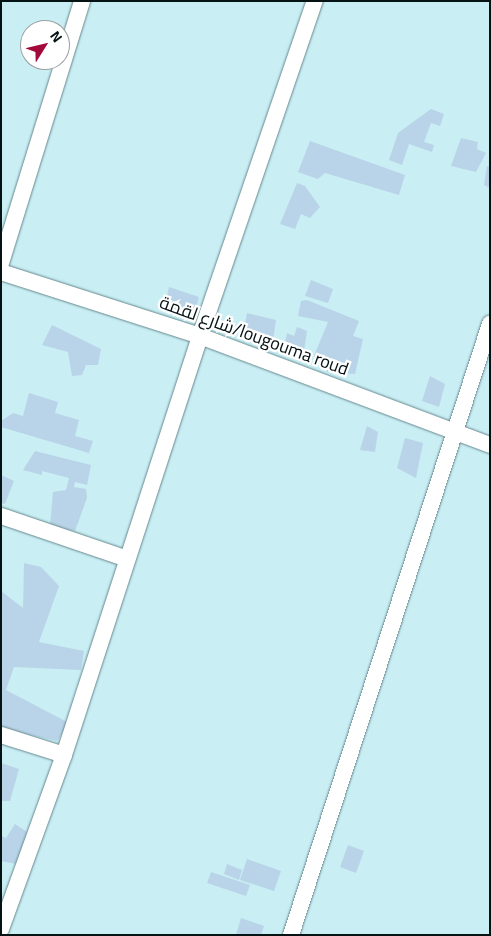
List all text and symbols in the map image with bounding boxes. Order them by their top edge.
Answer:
north arrow [20,20,70,70]
text: N [43,25,70,48]
street label: شارع لقمة/lougouma roud [157,292,351,380]

